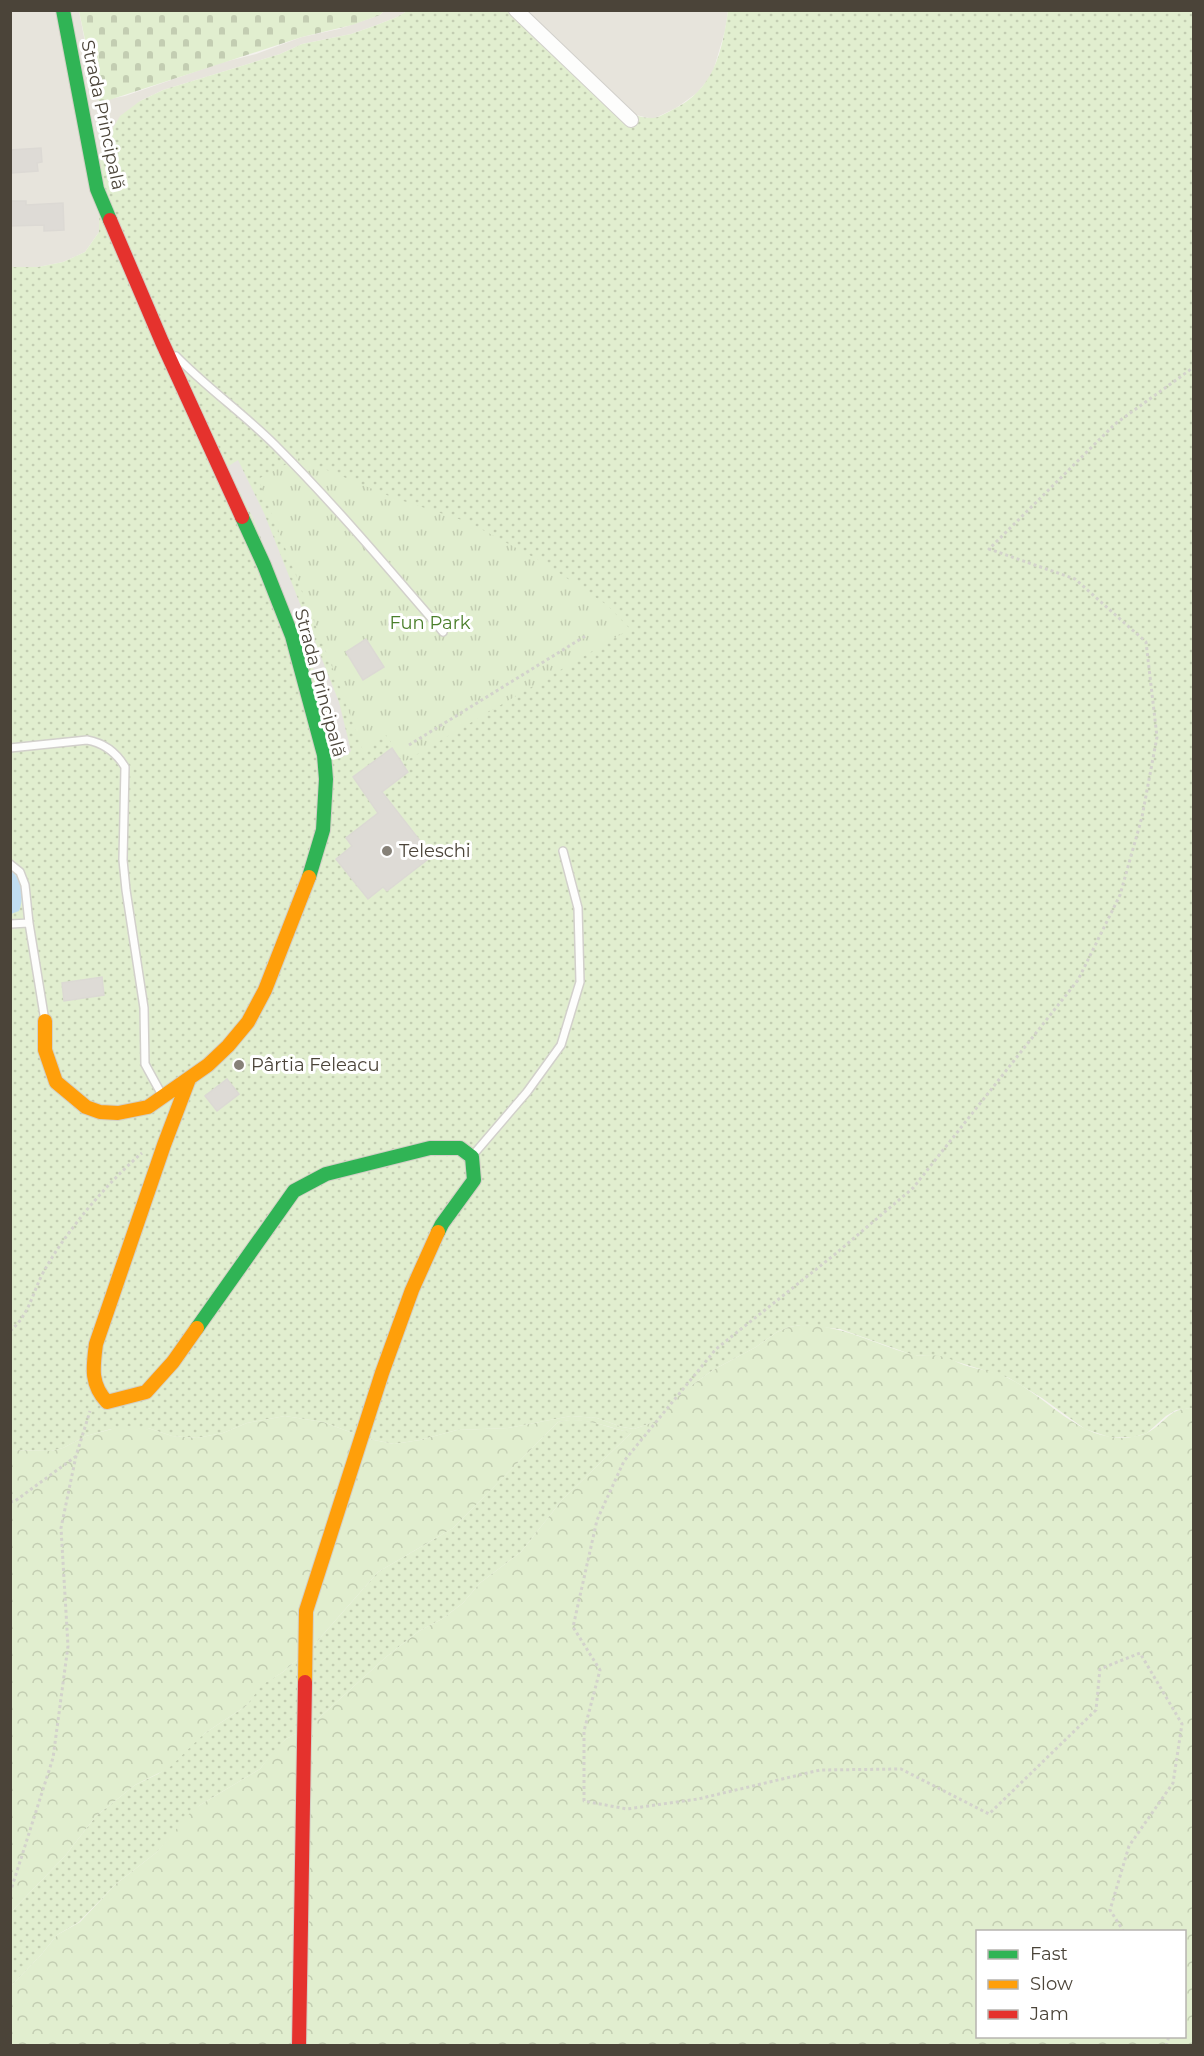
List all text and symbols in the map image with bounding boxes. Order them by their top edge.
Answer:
street label: Strada Principală [76,38,130,192]
street label: Strada Principală [290,606,350,760]
park label: Fun Park [389,612,471,634]
place label: Teleschi [399,840,471,862]
marker: Teleschi [380,844,394,858]
place label: Pârtia Feleacu [251,1054,380,1076]
marker: Pârtia Feleacu [232,1058,246,1072]
legend [976,1930,1186,2038]
text: Fast [1030,1943,1068,1965]
text: Slow [1030,1973,1073,1995]
text: Jam [1029,2003,1069,2025]

